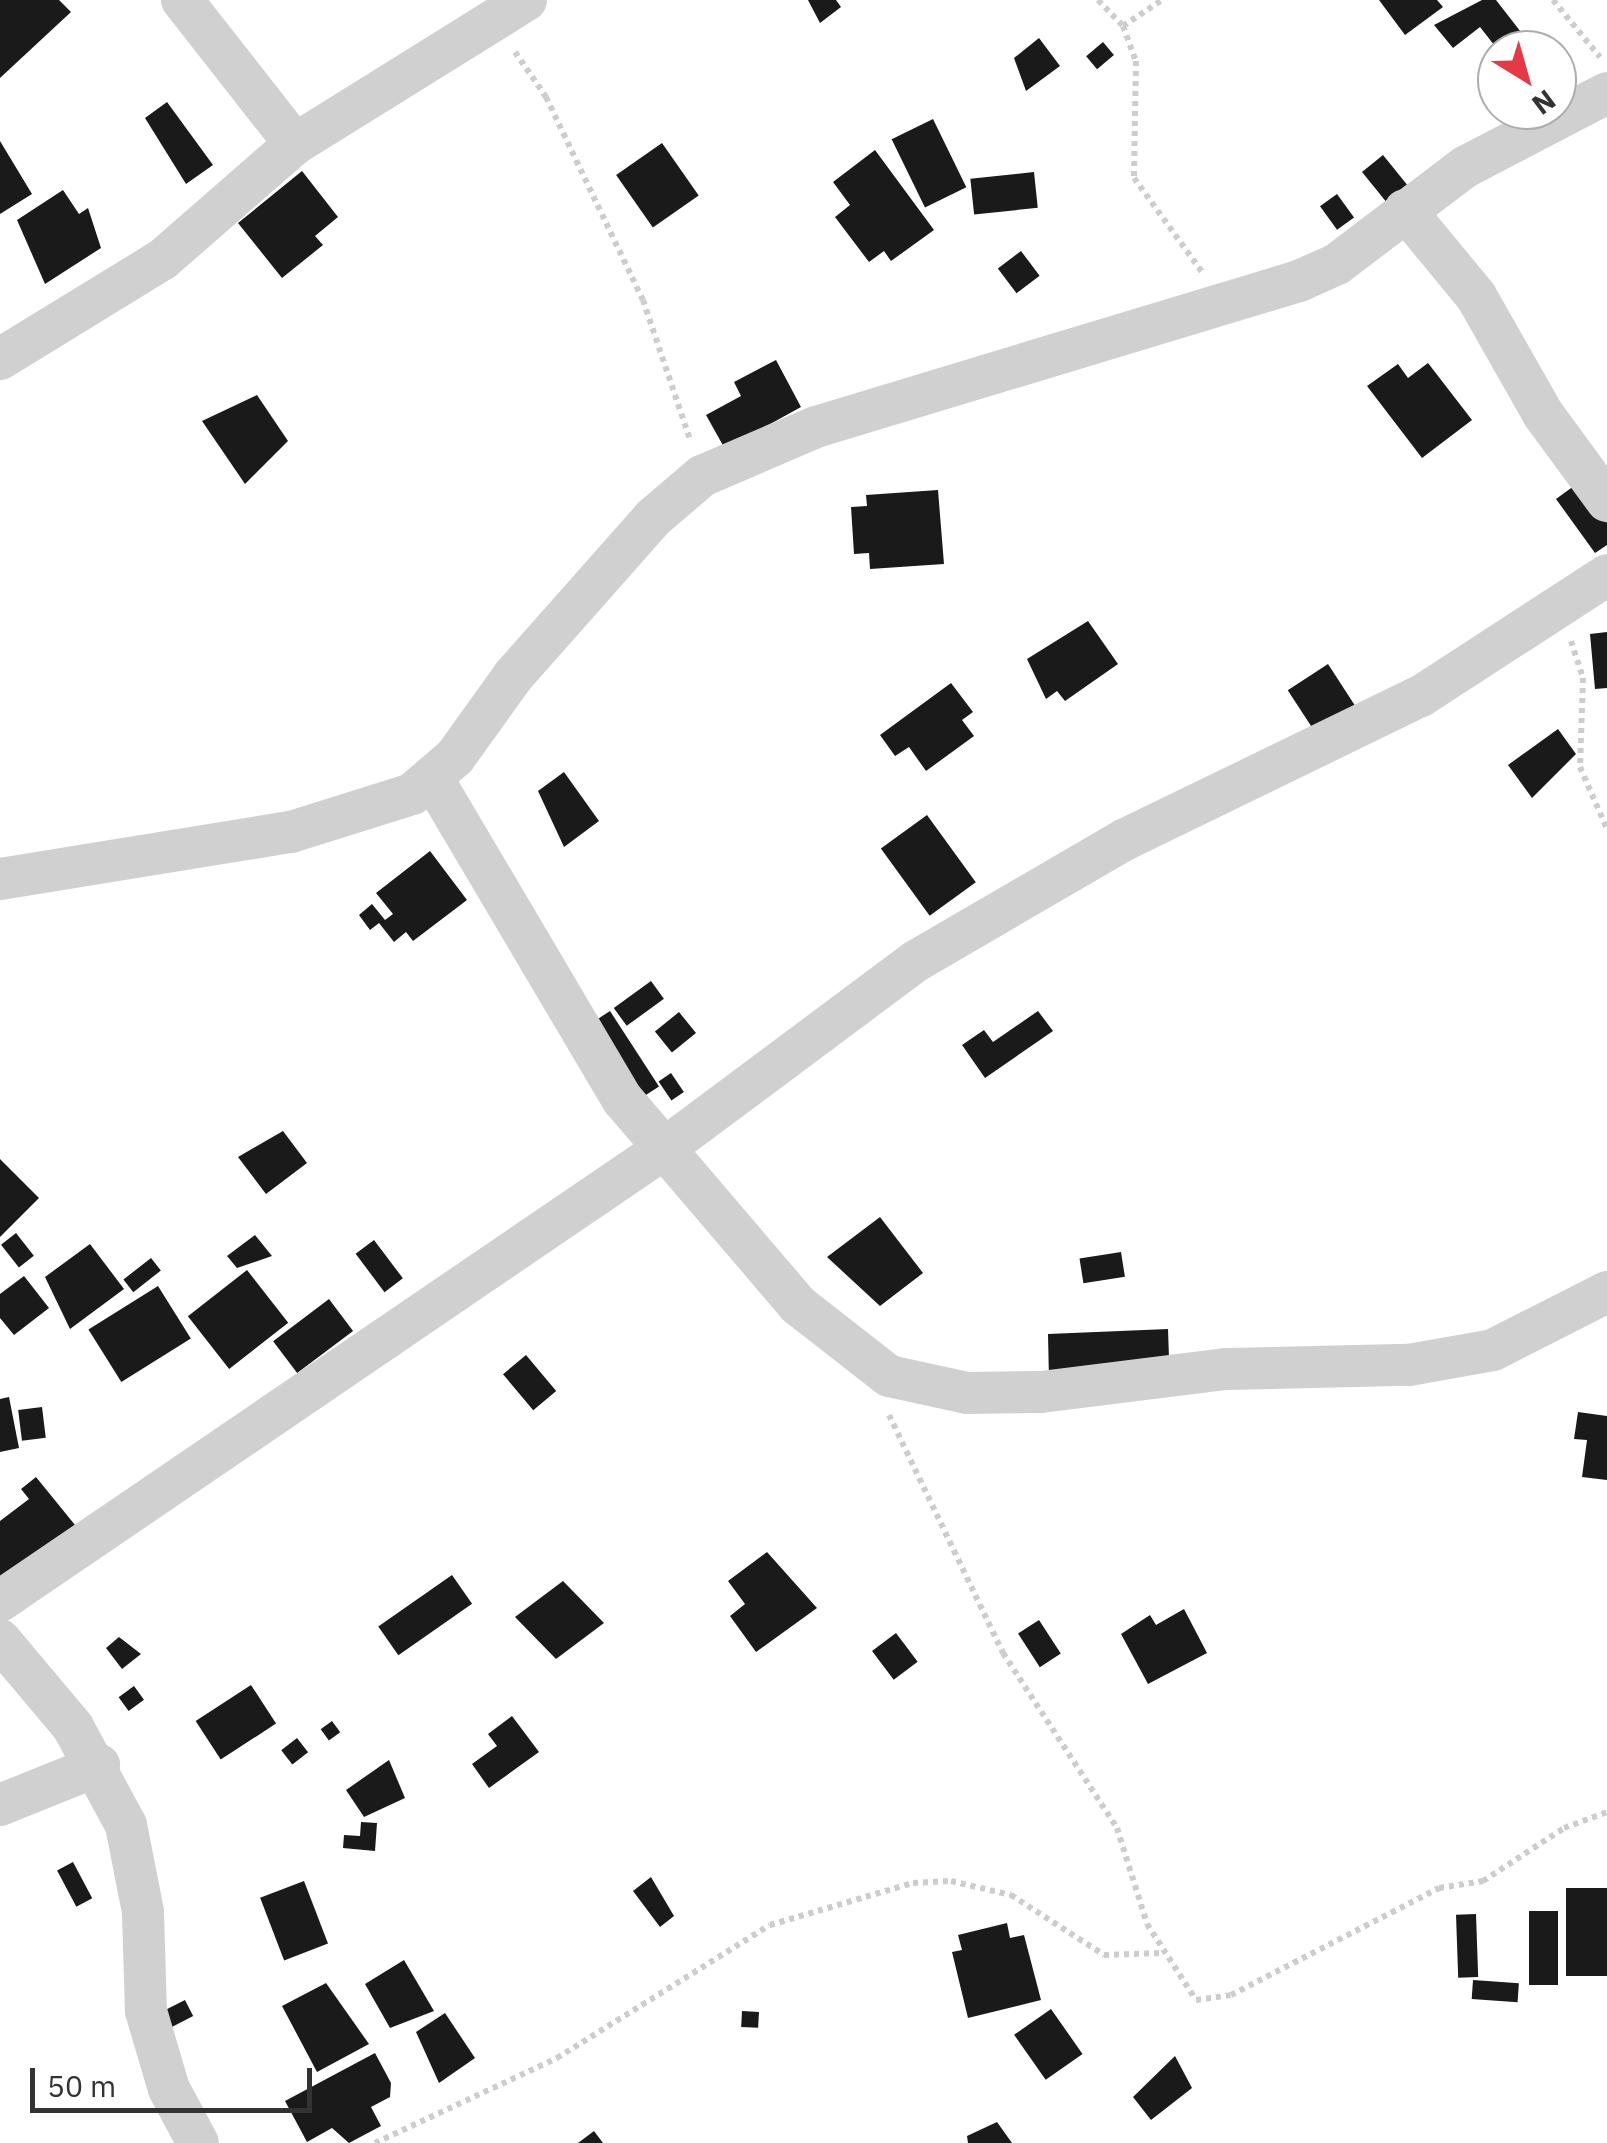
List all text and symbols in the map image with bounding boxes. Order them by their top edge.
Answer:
north arrow [1477,30,1577,130]
text: N [1525,82,1563,124]
scale bar [35,2048,318,2110]
text: 50 m [47,2066,116,2105]

